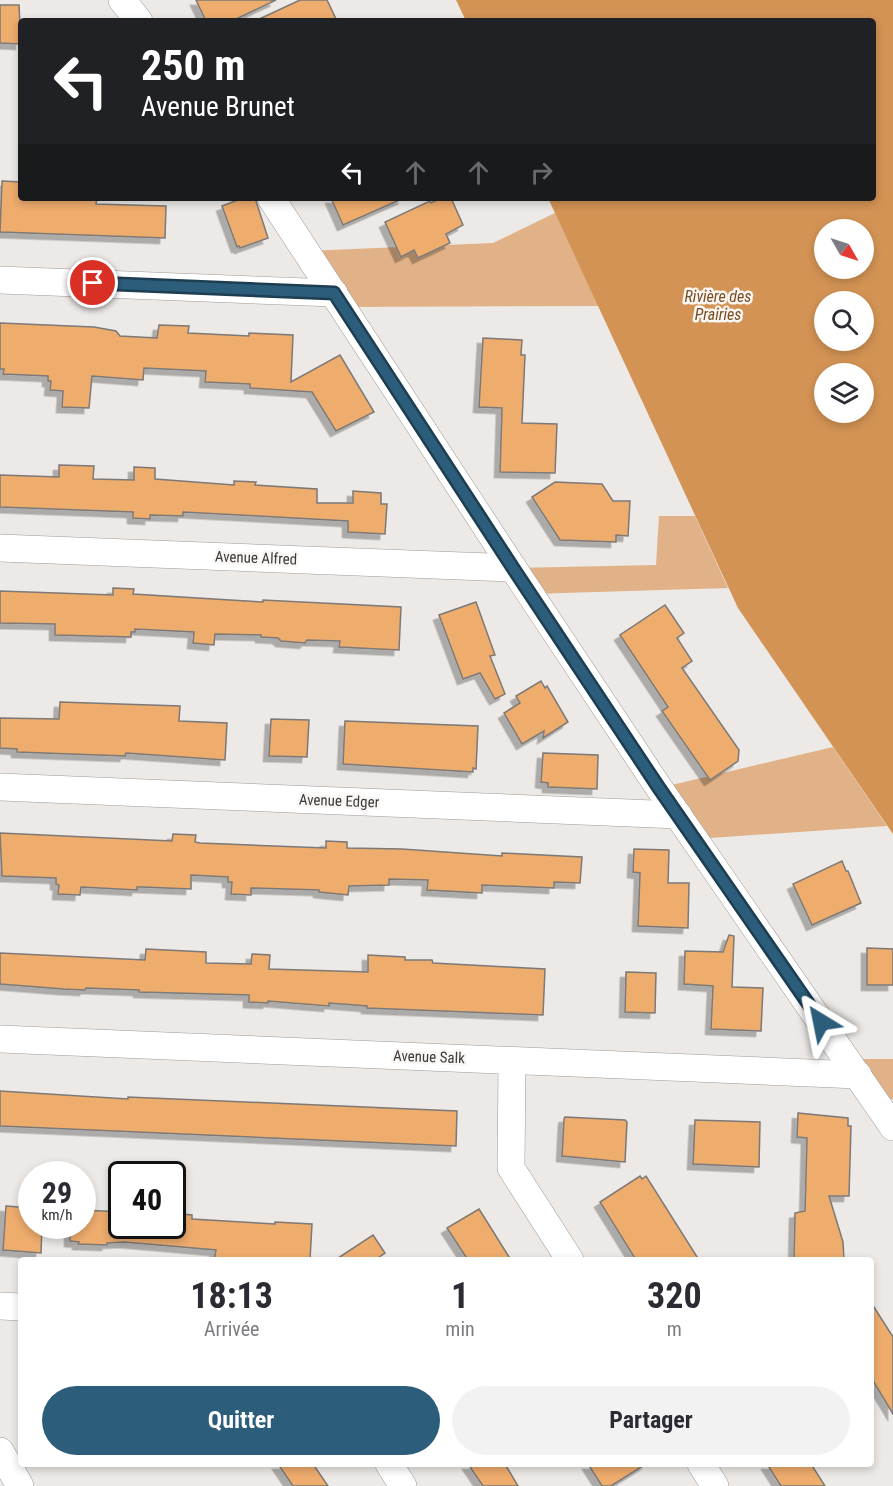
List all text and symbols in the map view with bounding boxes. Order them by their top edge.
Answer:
text: 250 m [141,41,246,90]
icon: left [42,42,120,120]
text: Avenue Brunet [141,91,295,123]
icon: left [336,156,369,189]
icon: ahead [399,156,432,189]
icon: ahead [462,156,495,189]
icon: right [525,156,558,189]
north arrow [814,219,874,279]
map controls [814,219,874,423]
pin [67,257,118,308]
icon: arrive [76,266,109,299]
water label: Rivière des Prairies [685,287,751,324]
button: search [814,291,874,351]
button: layers [814,363,874,423]
street label: Avenue Alfred [215,548,297,568]
street label: Avenue Edger [299,791,380,811]
position arrow [789,990,853,1054]
street label: Avenue Salk [393,1047,465,1067]
speed limit sign: 40 [108,1161,186,1239]
text: 29 [42,1175,72,1210]
text: km/h [42,1206,72,1224]
text: 18:13 [190,1275,273,1317]
text: 1 [451,1275,469,1317]
text: 320 [647,1275,702,1317]
text: Arrivée [204,1317,259,1341]
text: min [445,1317,475,1341]
text: m [667,1317,682,1341]
button: Quitter [42,1386,440,1455]
button: Partager [452,1386,850,1455]

